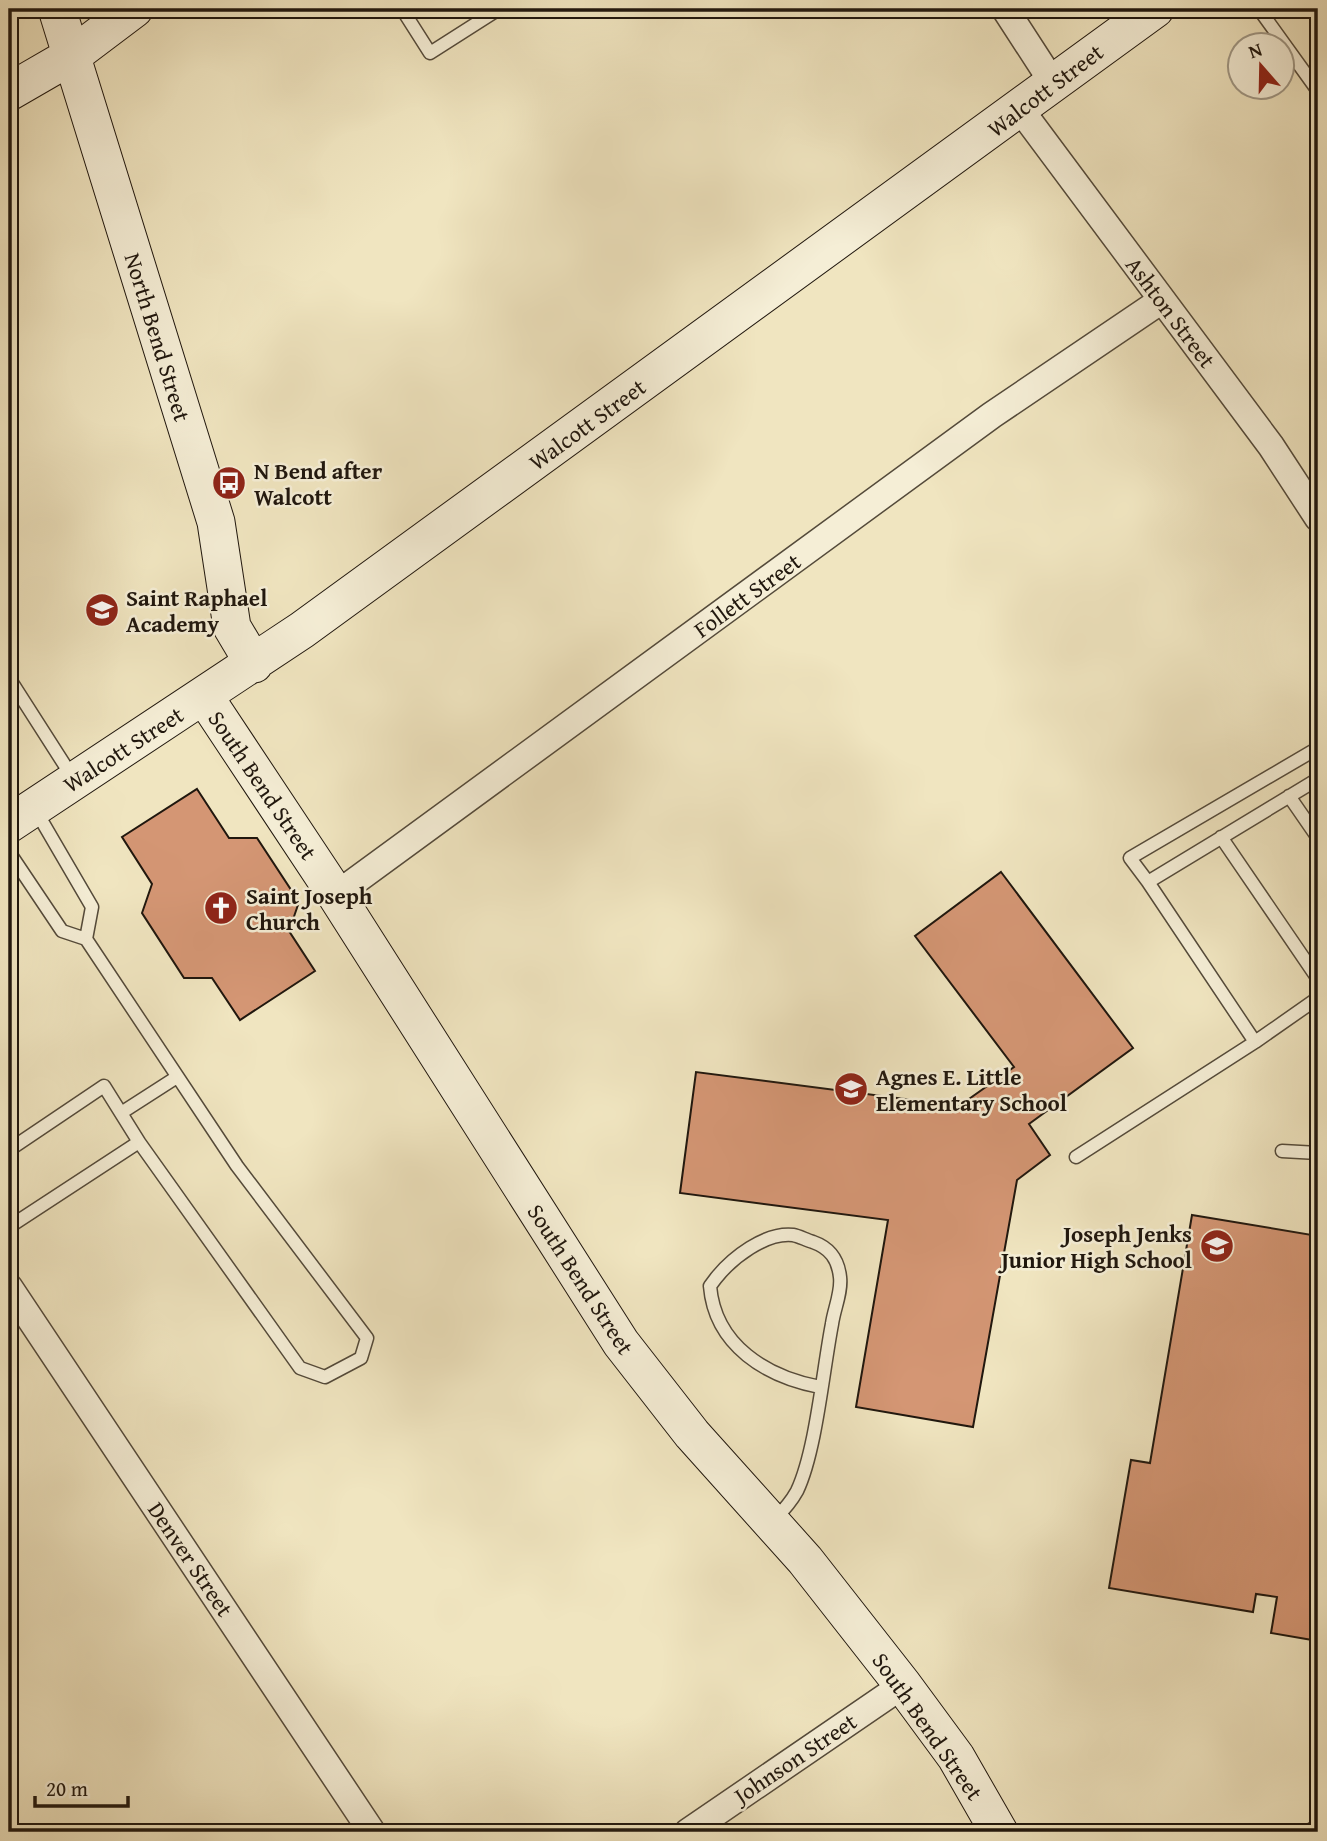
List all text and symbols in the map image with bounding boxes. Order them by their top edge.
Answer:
north arrow [1226,32,1296,102]
street label: Walcott Street [980,35,1110,145]
text: N [1244,35,1266,65]
street label: North Bend Street [117,249,199,425]
street label: Ashton Street [1118,249,1224,375]
street label: Walcott Street [522,370,652,478]
place label: N Bend after Walcott [254,454,383,513]
bus stop icon: N Bend after Walcott [210,464,248,502]
street label: Follett Street [687,545,807,645]
place label: Saint Raphael Academy [126,581,267,640]
school or university icon: Saint Raphael Academy [83,591,121,629]
street label: Walcott Street [56,698,190,800]
street label: South Bend Street [201,704,325,866]
place label: Saint Joseph Church [246,879,373,938]
church icon: Saint Joseph Church [202,889,240,927]
place label: Agnes E. Little Elementary School [876,1060,1067,1119]
school or university icon: Agnes E. Little Elementary School [832,1070,870,1108]
street label: South Bend Street [520,1197,642,1361]
place label: Joseph Jenks Junior High School [997,1217,1192,1276]
school or university icon: Joseph Jenks Junior High School [1198,1227,1236,1265]
street label: Denver Street [140,1495,242,1623]
street label: South Bend Street [865,1645,991,1807]
street label: Johnson Street [724,1705,863,1813]
scale bar [35,1764,128,1808]
text: 20 m [46,1773,88,1804]

